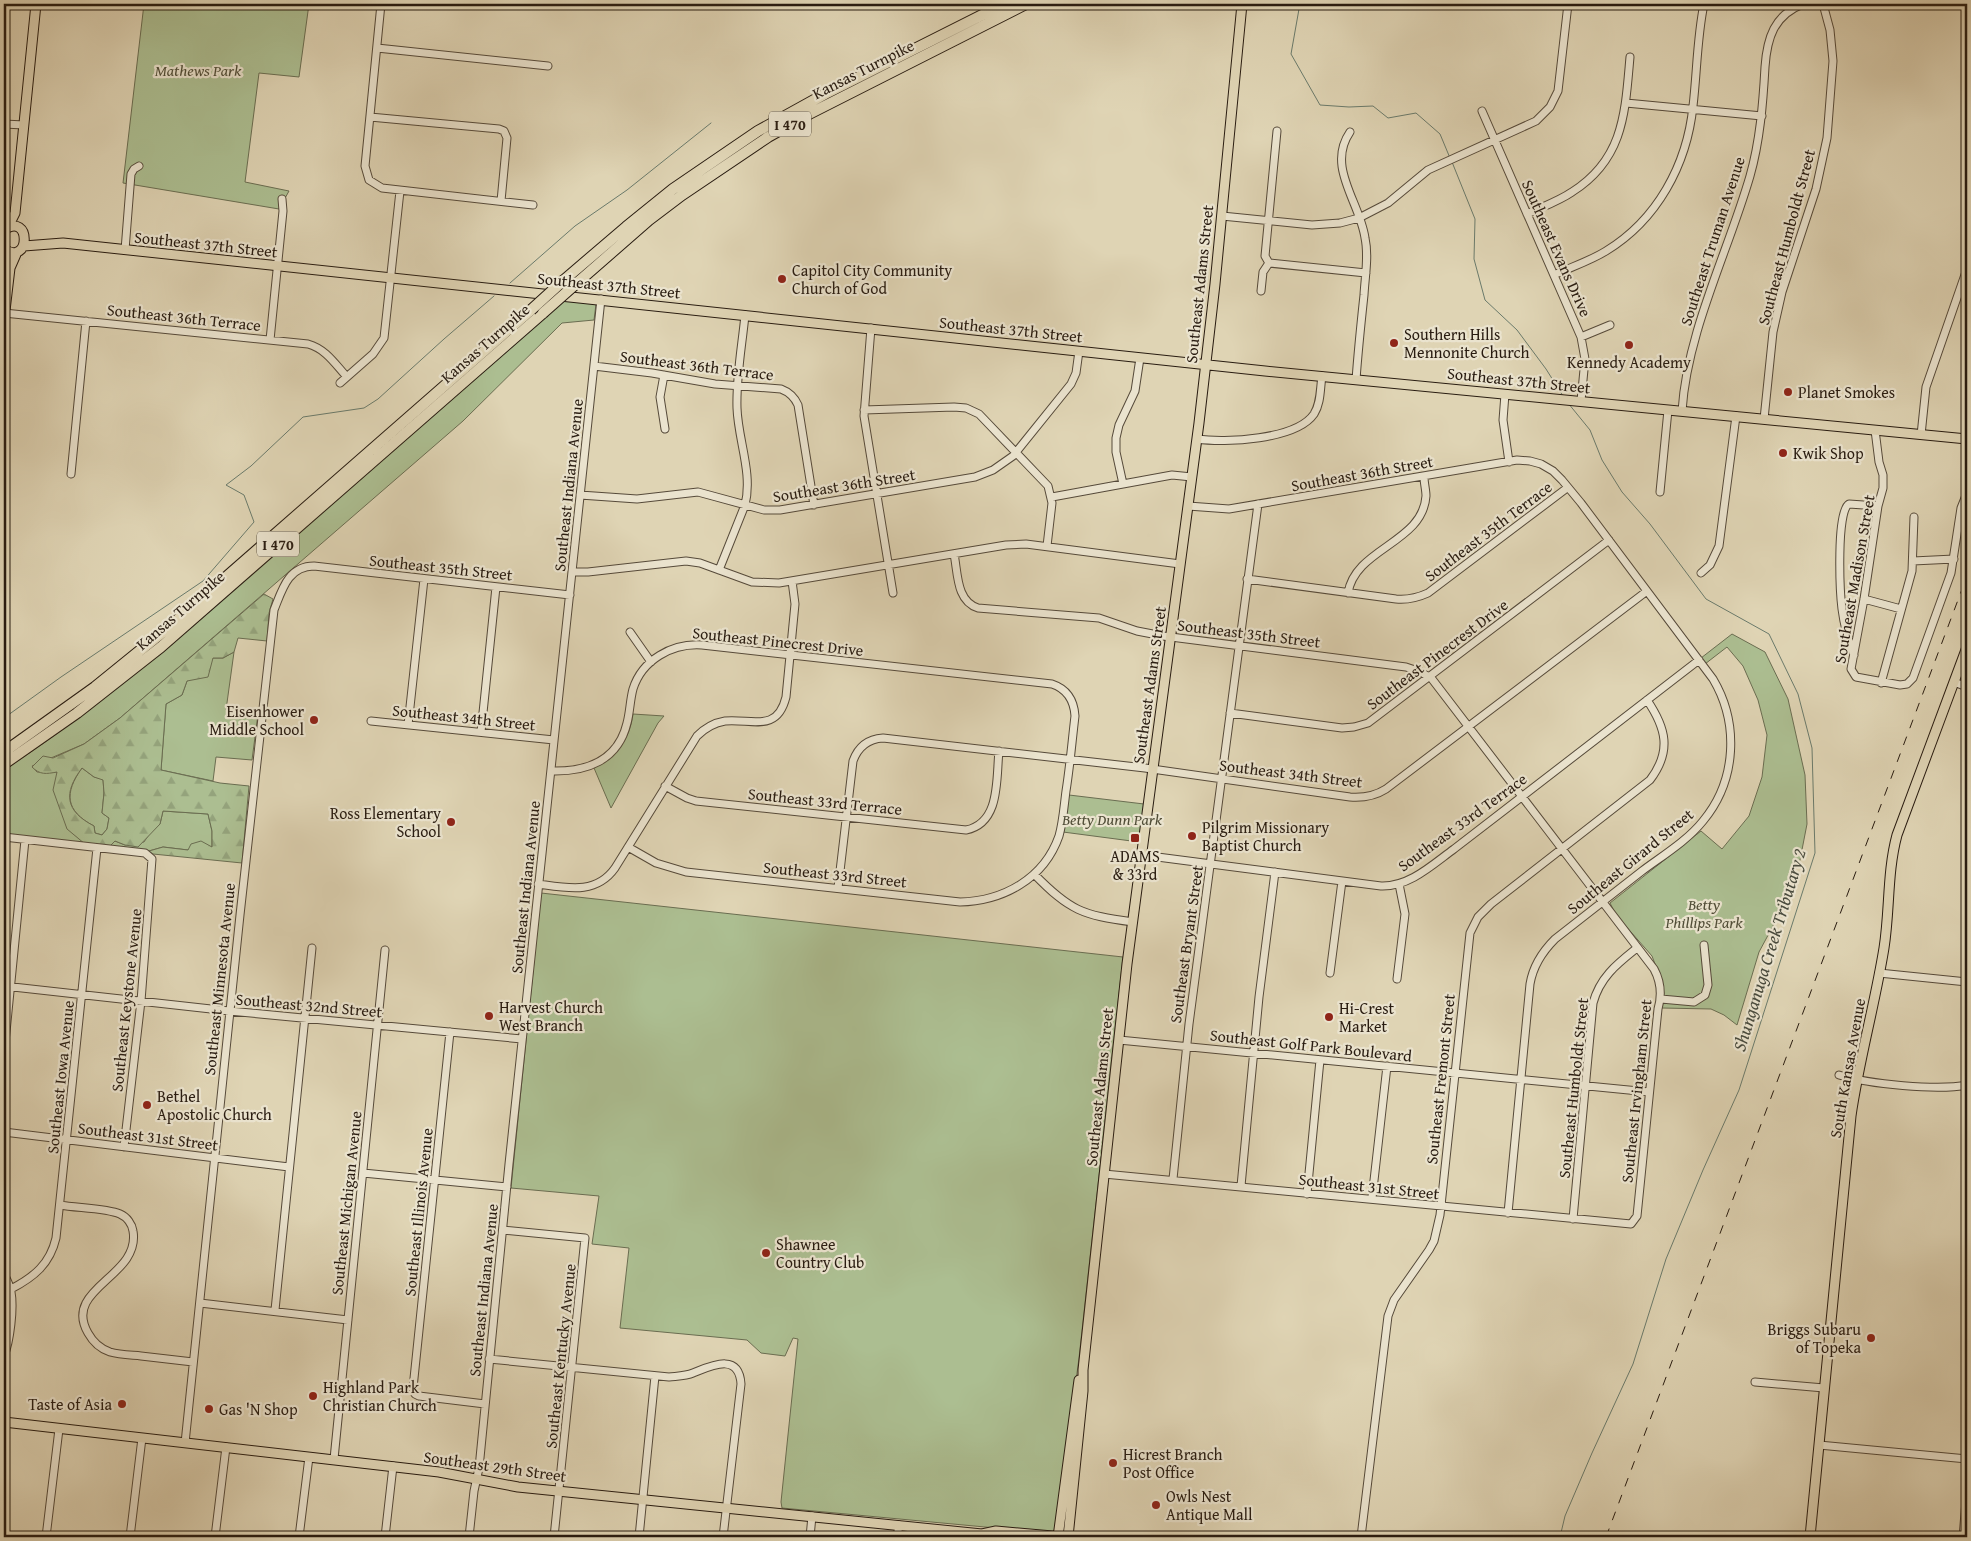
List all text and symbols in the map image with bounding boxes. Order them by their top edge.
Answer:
street label: Kansas Turnpike [808,33,918,105]
park label: Mathews Park [155,58,242,82]
road number: I 470 [769,112,811,136]
street label: Southeast Humboldt Street [1751,146,1821,328]
street label: Southeast Truman Avenue [1673,153,1751,329]
street label: Southeast Evans Drive [1516,176,1598,320]
street label: Southeast Adams Street [1179,203,1219,364]
street label: Southeast 37th Street [133,225,279,263]
place label: Capitol City Community Church of God [792,258,952,300]
street label: Southeast 37th Street [536,266,682,304]
marker: Capitol City Community Church of God [776,273,788,285]
street label: Southeast 36th Terrace [106,297,262,337]
street label: Kansas Turnpike [435,297,535,389]
street label: Southeast 37th Street [938,310,1084,348]
place label: Southern Hills Mennonite Church [1404,322,1529,364]
marker: Southern Hills Mennonite Church [1388,337,1400,349]
marker: Kennedy Academy [1623,339,1635,351]
street label: Southeast 36th Terrace [619,344,775,386]
place label: Kennedy Academy [1567,350,1691,374]
street label: Southeast 37th Street [1446,361,1592,399]
place label: Planet Smokes [1798,380,1895,404]
marker: Planet Smokes [1782,386,1794,398]
street label: Southeast Indiana Avenue [547,397,589,573]
place label: Kwik Shop [1793,441,1864,465]
marker: Kwik Shop [1777,447,1789,459]
street label: Southeast 36th Street [1289,449,1435,497]
street label: Southeast 36th Street [771,462,917,508]
street label: Southeast 35th Terrace [1419,475,1557,587]
street label: Southeast Madison Street [1827,492,1881,665]
road number: I 470 [257,532,299,556]
street label: Southeast 35th Street [368,548,514,586]
street label: Kansas Turnpike [130,564,230,656]
street label: Southeast Pinecrest Drive [1361,593,1513,715]
street label: Southeast Adams Street [1126,604,1172,765]
street label: Southeast 35th Street [1176,612,1322,654]
street label: Southeast Pinecrest Drive [691,620,865,662]
street label: Southeast 34th Street [391,698,537,736]
place label: Eisenhower Middle School [209,699,305,741]
marker: Eisenhower Middle School [308,714,320,726]
street label: Southeast 34th Street [1218,752,1364,794]
street label: Southeast 33rd Terrace [1392,767,1532,877]
street label: Southeast 33rd Terrace [747,781,903,821]
street label: Southeast Indiana Avenue [504,799,546,975]
place label: Ross Elementary School [330,801,442,843]
street label: Southeast Girard Street [1562,802,1699,920]
park label: Betty Dunn Park [1061,807,1163,831]
place label: Pilgrim Missionary Baptist Church [1202,815,1329,857]
marker: Ross Elementary School [445,816,457,828]
marker: Pilgrim Missionary Baptist Church [1186,830,1198,842]
marker: ADAMS & 33rd [1129,832,1141,844]
place label: ADAMS & 33rd [1110,844,1160,886]
water label: Shunganuga Creek Tributary 2 [1725,845,1813,1055]
street label: Southeast 33rd Street [762,855,908,894]
street label: Southeast Bryant Street [1163,863,1209,1025]
street label: Southeast Minnesota Avenue [197,882,241,1076]
park label: Betty Phillips Park [1665,892,1743,934]
street label: Southeast Keystone Avenue [104,907,148,1093]
street label: Southeast 32nd Street [235,987,384,1023]
street label: Southeast Fremont Street [1419,992,1461,1165]
place label: Harvest Church West Branch [499,995,603,1037]
place label: Hi-Crest Market [1339,996,1395,1038]
street label: Southeast Humboldt Street [1552,996,1594,1179]
street label: South Kansas Avenue [1823,996,1871,1140]
street label: Southeast Irvingham Street [1614,998,1658,1184]
street label: Southeast Iowa Avenue [40,999,80,1155]
street label: Southeast Adams Street [1079,1006,1119,1167]
marker: Harvest Church West Branch [483,1010,495,1022]
marker: Hi-Crest Market [1323,1011,1335,1023]
street label: Southeast Golf Park Boulevard [1209,1022,1414,1068]
place label: Bethel Apostolic Church [157,1084,272,1126]
marker: Bethel Apostolic Church [141,1099,153,1111]
street label: Southeast Michigan Avenue [324,1110,368,1296]
street label: Southeast 31st Street [76,1115,220,1157]
street label: Southeast Illinois Avenue [397,1127,439,1297]
street label: Southeast 31st Street [1297,1167,1441,1205]
street label: Southeast Indiana Avenue [462,1202,504,1378]
place label: Shawnee Country Club [776,1232,864,1274]
marker: Shawnee Country Club [760,1247,772,1259]
street label: Southeast Kentucky Avenue [538,1262,582,1450]
place label: Briggs Subaru of Topeka [1767,1317,1861,1359]
marker: Briggs Subaru of Topeka [1865,1332,1877,1344]
place label: Highland Park Christian Church [323,1375,437,1417]
marker: Highland Park Christian Church [307,1390,319,1402]
place label: Taste of Asia [28,1392,112,1416]
place label: Gas 'N Shop [219,1397,298,1421]
marker: Taste of Asia [116,1398,128,1410]
marker: Gas 'N Shop [203,1403,215,1415]
place label: Hicrest Branch Post Office [1123,1442,1222,1484]
street label: Southeast 29th Street [422,1444,568,1488]
marker: Hicrest Branch Post Office [1107,1457,1119,1469]
place label: Owls Nest Antique Mall [1166,1484,1253,1526]
marker: Owls Nest Antique Mall [1150,1499,1162,1511]

